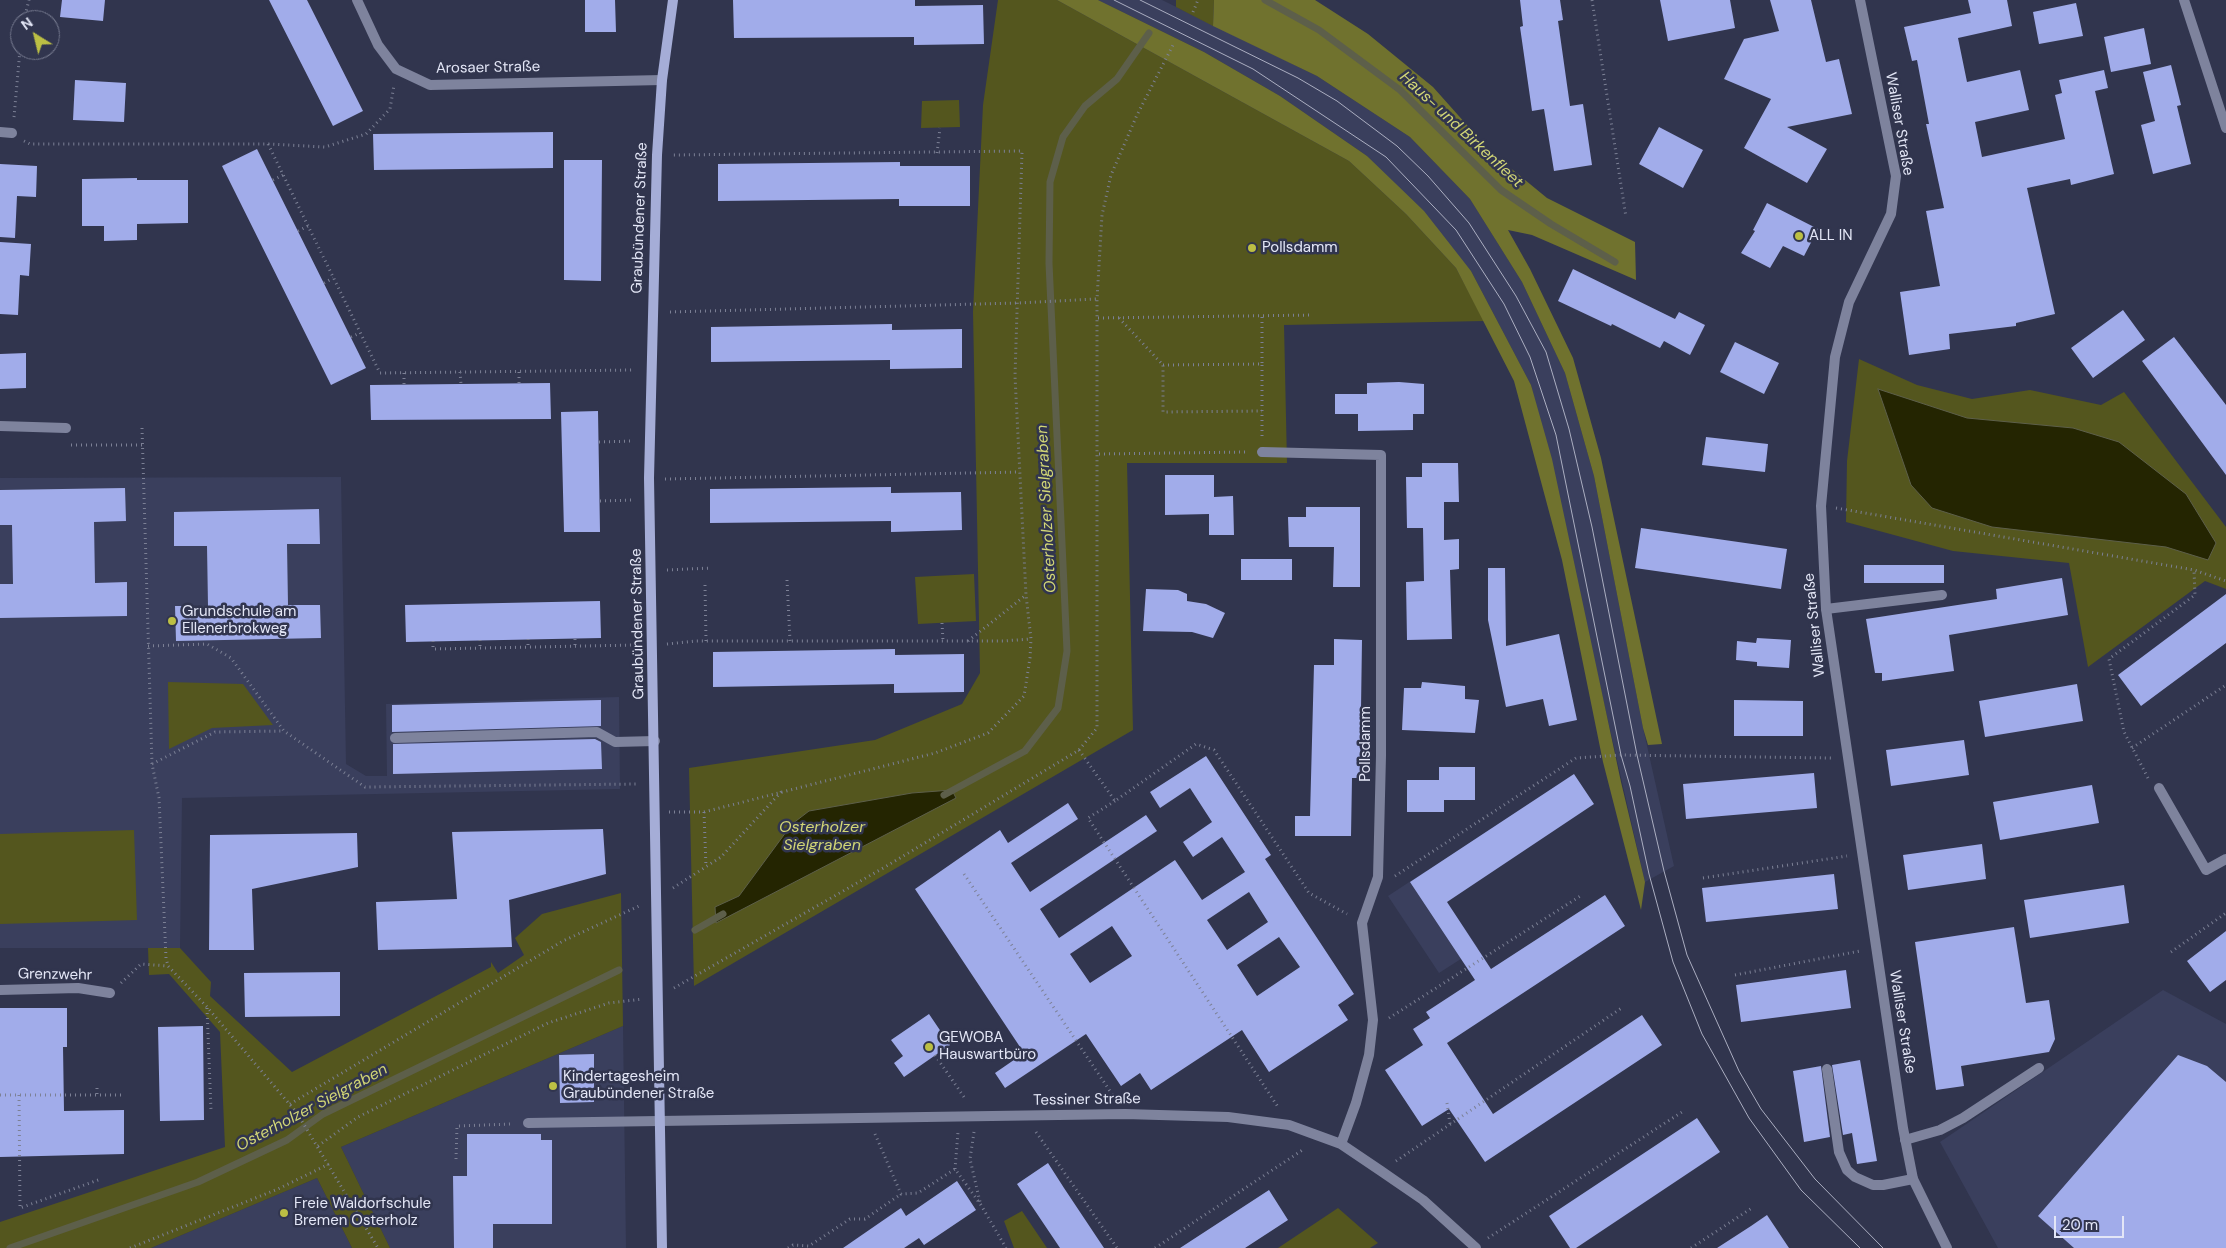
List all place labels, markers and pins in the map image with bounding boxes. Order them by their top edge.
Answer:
place label: ALL IN [1809,227,1853,245]
marker: ALL IN [1793,230,1805,242]
place label: Pollsdamm [1262,239,1338,257]
marker: Pollsdamm [1246,242,1258,254]
place label: Grundschule am Ellenerbrokweg [182,603,296,638]
marker: Grundschule am Ellenerbrokweg [166,615,178,627]
place label: GEWOBA Hauswartbüro [939,1029,1036,1064]
marker: GEWOBA Hauswartbüro [923,1041,935,1053]
place label: Kindertagesheim Graubündener Straße [563,1068,714,1103]
marker: Kindertagesheim Graubündener Straße [547,1080,559,1092]
place label: Freie Waldorfschule Bremen Osterholz [294,1195,431,1230]
marker: Freie Waldorfschule Bremen Osterholz [278,1207,290,1219]

